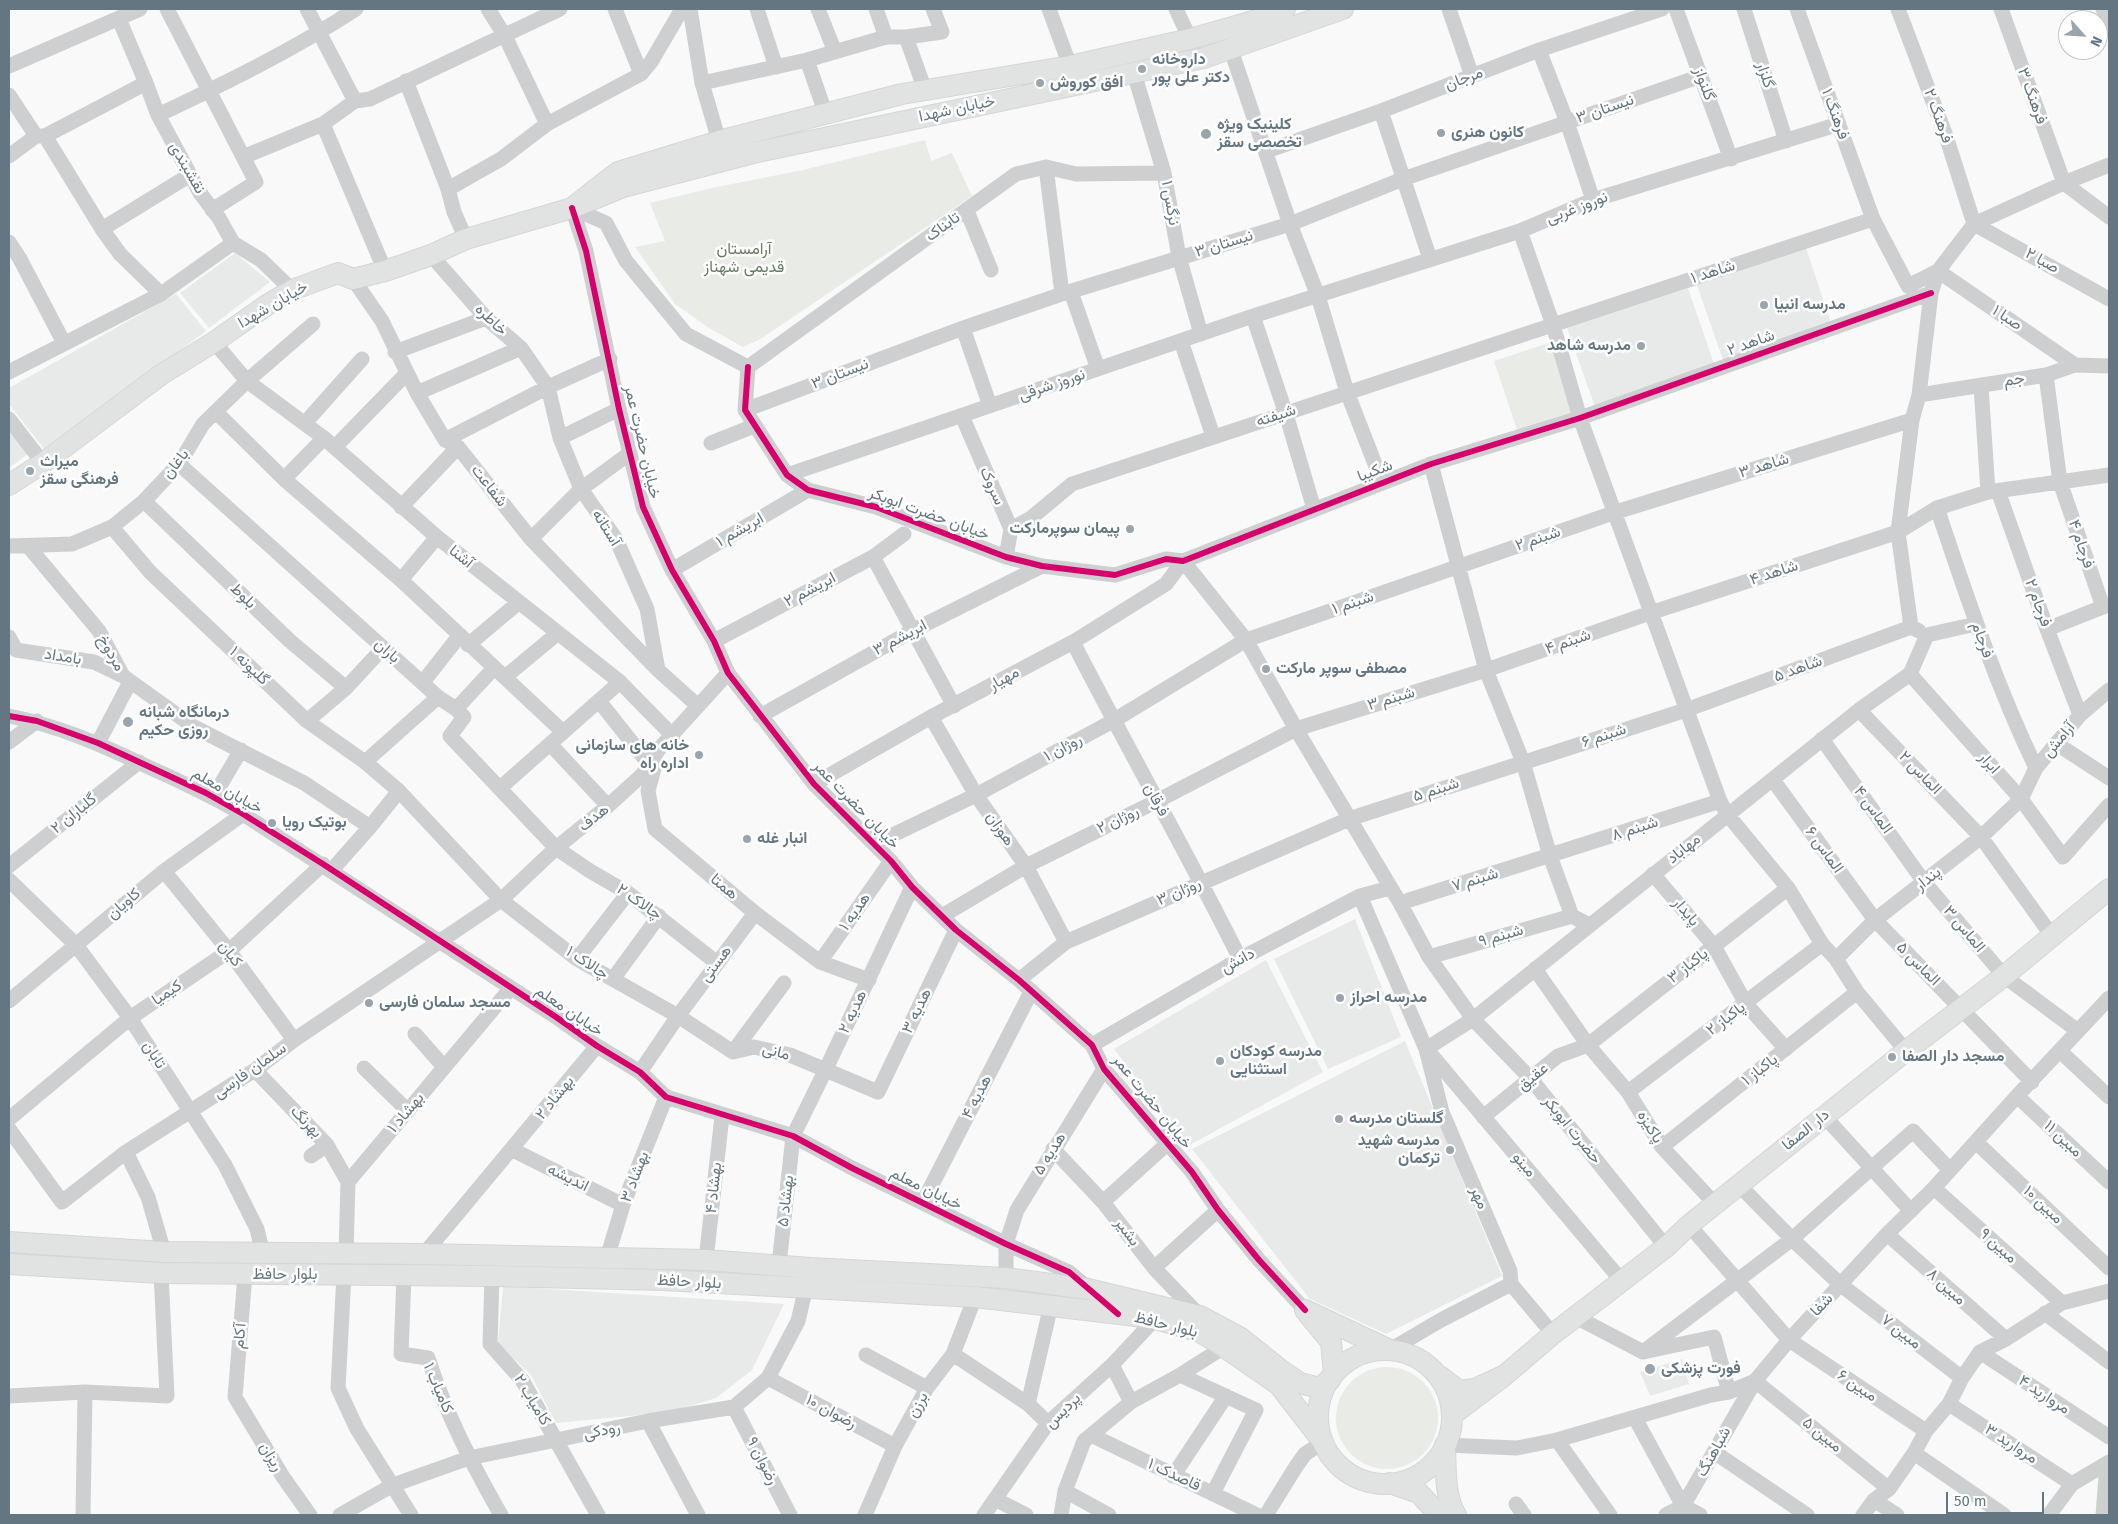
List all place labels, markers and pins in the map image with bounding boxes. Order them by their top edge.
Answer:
place label: داروخانه دکتر علی پور [1152,50,1230,88]
marker: داروخانه دکتر علی پور [1136,63,1148,75]
place label: افق کوروش [1050,73,1123,93]
marker: افق کوروش [1034,77,1046,89]
place label: کلینیک ویژه تخصصی سقز [1217,115,1302,153]
place label: کانون هنری [1451,123,1524,143]
marker: کلینیک ویژه تخصصی سقز [1199,127,1213,141]
marker: کانون هنری [1435,127,1447,139]
place label: مدرسه انبیا [1774,295,1846,315]
marker: مدرسه انبیا [1758,299,1770,311]
place label: مدرسه شاهد [1547,336,1631,356]
marker: مدرسه شاهد [1635,340,1647,352]
place label: میراث فرهنگی سقز [40,452,119,490]
marker: میراث فرهنگی سقز [24,465,36,477]
place label: پیمان سوپرمارکت [1010,519,1120,539]
marker: پیمان سوپرمارکت [1124,523,1136,535]
place label: مصطفی سوپر مارکت [1276,659,1407,679]
marker: مصطفی سوپر مارکت [1260,663,1272,675]
place label: درمانگاه شبانه روزی حکیم [139,703,229,741]
marker: درمانگاه شبانه روزی حکیم [121,715,135,729]
place label: خانه های سازمانی اداره راه [576,736,689,774]
marker: خانه های سازمانی اداره راه [693,749,705,761]
place label: بوتیک رویا [282,813,347,833]
marker: بوتیک رویا [266,817,278,829]
place label: انبار غله [757,829,807,849]
marker: انبار غله [741,833,753,845]
place label: مدرسه احراز [1350,988,1427,1008]
marker: مدرسه احراز [1334,992,1346,1004]
place label: مسجد سلمان فارسی [379,993,511,1013]
marker: مسجد سلمان فارسی [363,997,375,1009]
place label: مدرسه کودکان استثنایی [1230,1042,1322,1080]
place label: مسجد دار الصفا [1902,1047,2004,1067]
marker: مسجد دار الصفا [1886,1051,1898,1063]
marker: مدرسه کودکان استثنایی [1214,1055,1226,1067]
place label: گلستان مدرسه [1349,1109,1443,1129]
marker: گلستان مدرسه [1333,1113,1345,1125]
place label: مدرسه شهید ترکمان [1358,1131,1440,1169]
marker: مدرسه شهید ترکمان [1444,1144,1456,1156]
place label: فورت پزشکی [1661,1359,1741,1379]
marker: فورت پزشکی [1643,1362,1657,1376]

